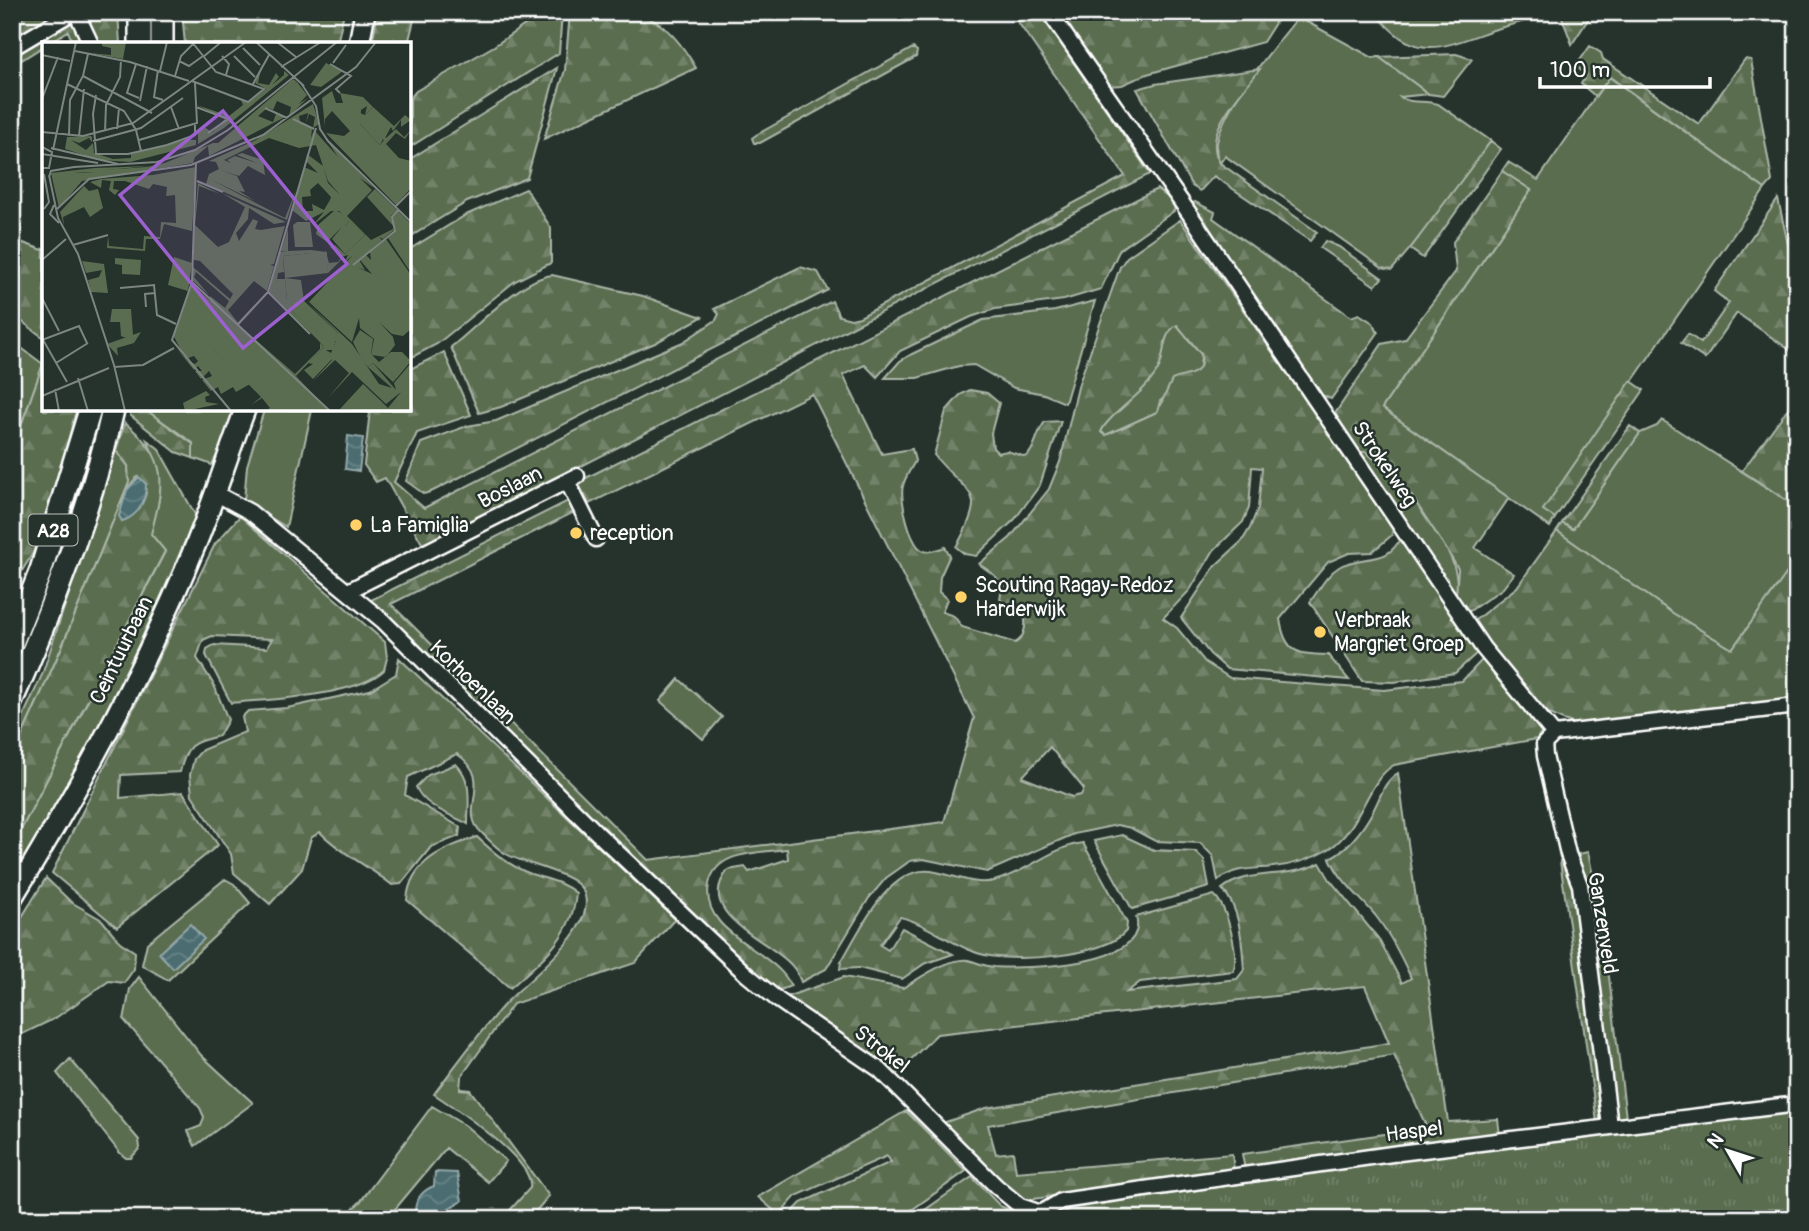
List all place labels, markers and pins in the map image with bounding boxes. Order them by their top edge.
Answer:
place label: La Famiglia [370,512,469,539]
marker: La Famiglia [348,517,364,533]
place label: reception [590,520,674,547]
marker: reception [568,525,584,541]
place label: Scouting Ragay-Redoz Harderwijk [975,572,1174,623]
marker: Scouting Ragay-Redoz Harderwijk [953,589,969,605]
place label: Verbraak Margriet Groep [1334,607,1464,658]
marker: Verbraak Margriet Groep [1312,624,1328,640]

